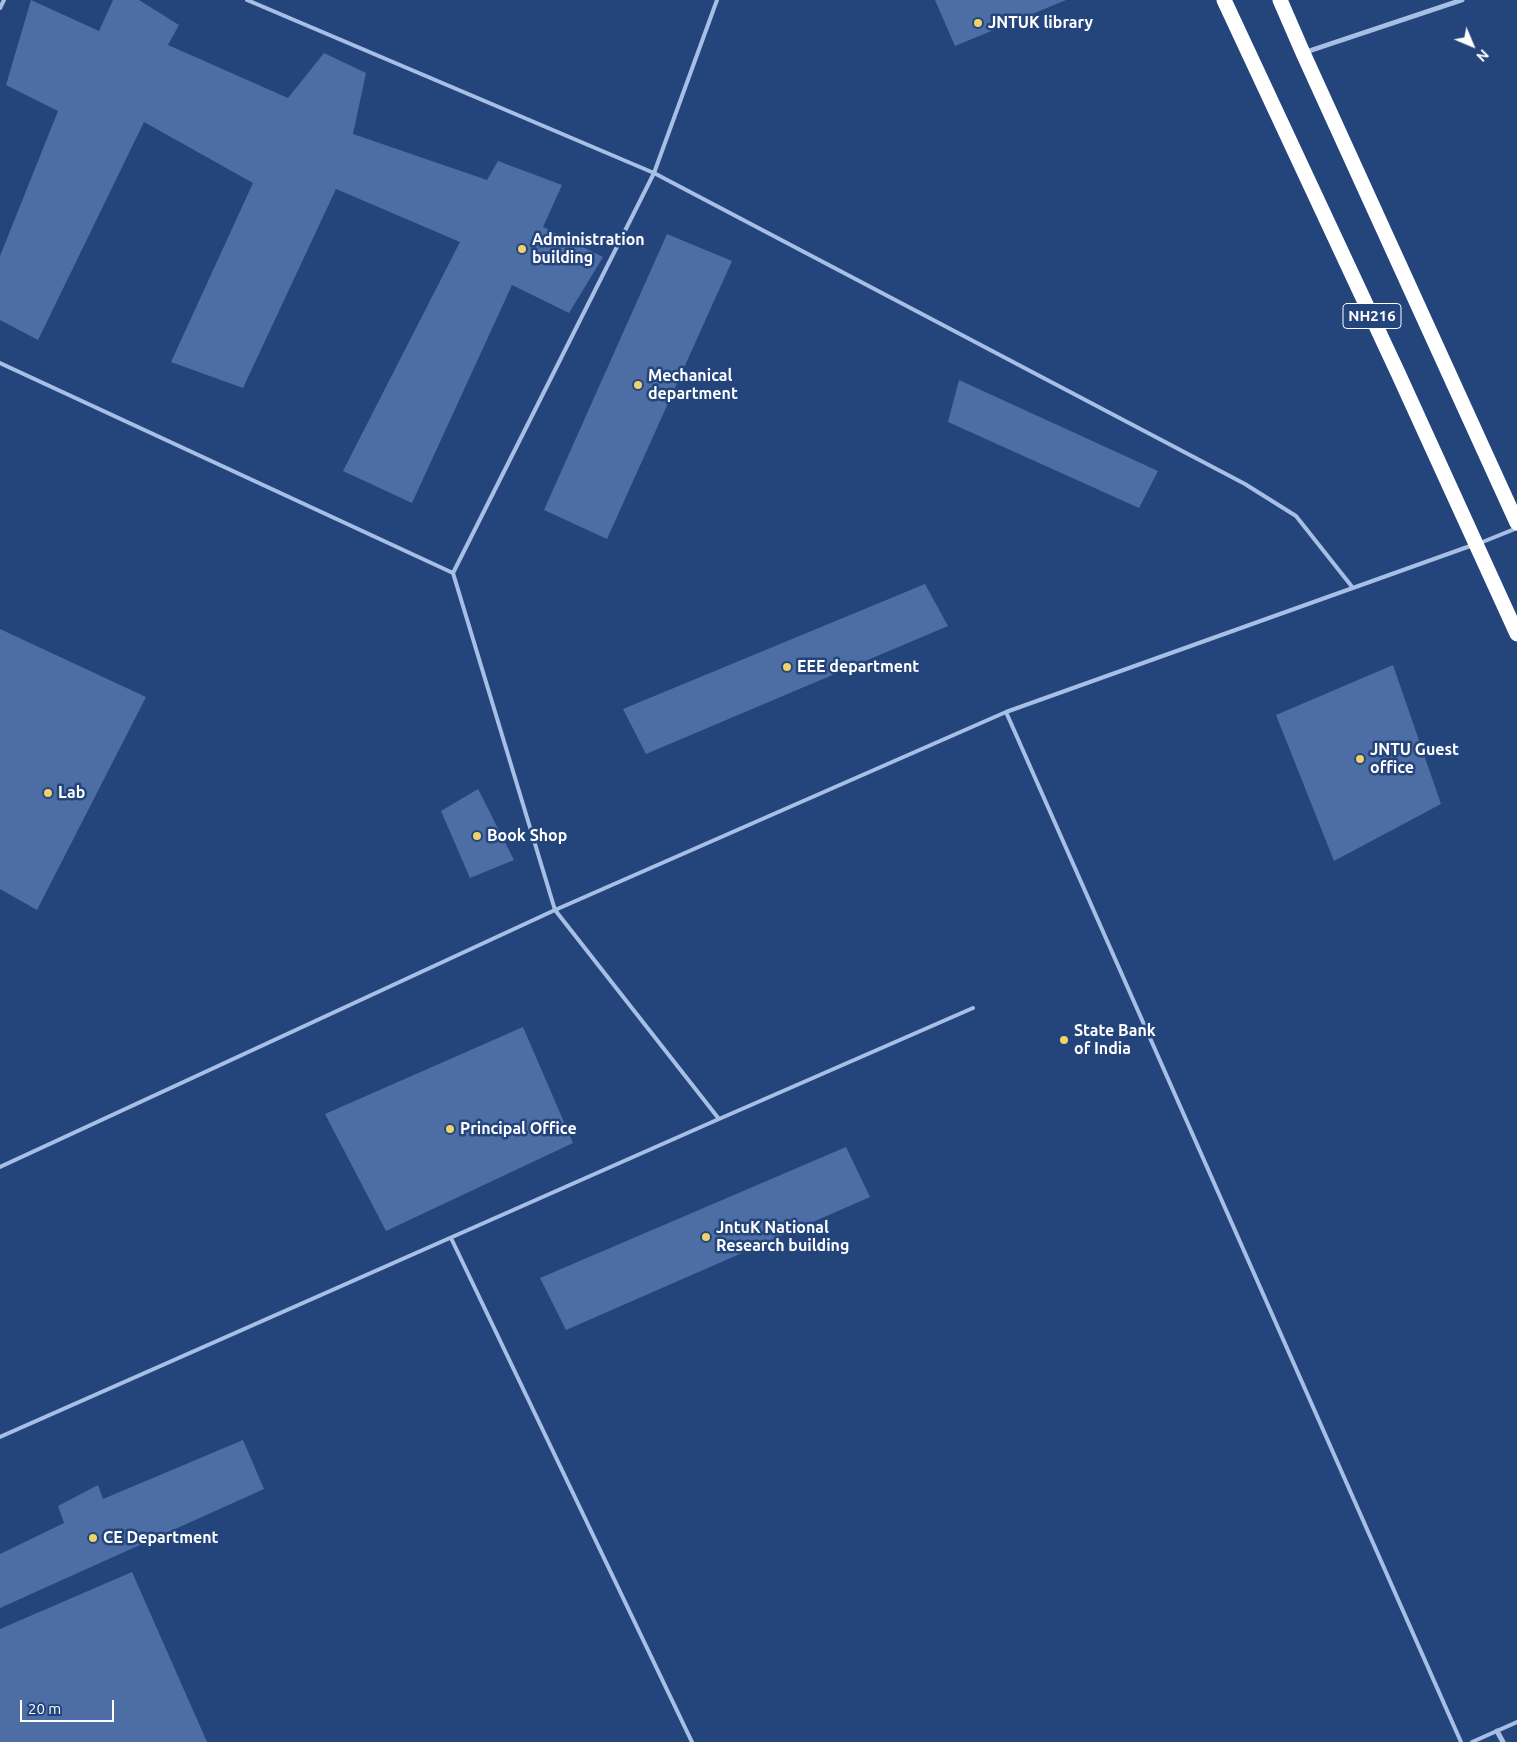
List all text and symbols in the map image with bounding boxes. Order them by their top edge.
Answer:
place label: JNTUK library [988,13,1093,33]
marker: JNTUK library [972,17,984,29]
north arrow [1447,20,1497,70]
text: N [1473,46,1492,65]
place label: Administration building [532,230,645,268]
marker: Administration building [516,243,528,255]
road number: NH216 [1343,304,1401,328]
place label: Mechanical department [648,366,738,404]
marker: Mechanical department [632,379,644,391]
place label: EEE department [797,657,919,677]
marker: EEE department [781,661,793,673]
place label: JNTU Guest office [1370,740,1459,778]
marker: JNTU Guest office [1354,753,1366,765]
place label: Lab [58,783,85,803]
marker: Lab [42,787,54,799]
place label: Book Shop [487,826,567,846]
marker: Book Shop [471,830,483,842]
place label: State Bank of India [1074,1021,1156,1059]
marker: State Bank of India [1058,1034,1070,1046]
place label: Principal Office [460,1119,577,1139]
marker: Principal Office [444,1123,456,1135]
place label: JntuK National Research building [716,1218,849,1256]
marker: JntuK National Research building [700,1231,712,1243]
place label: CE Department [103,1528,218,1548]
marker: CE Department [87,1532,99,1544]
scale bar [22,1690,116,1722]
text: 20 m [28,1700,61,1717]

